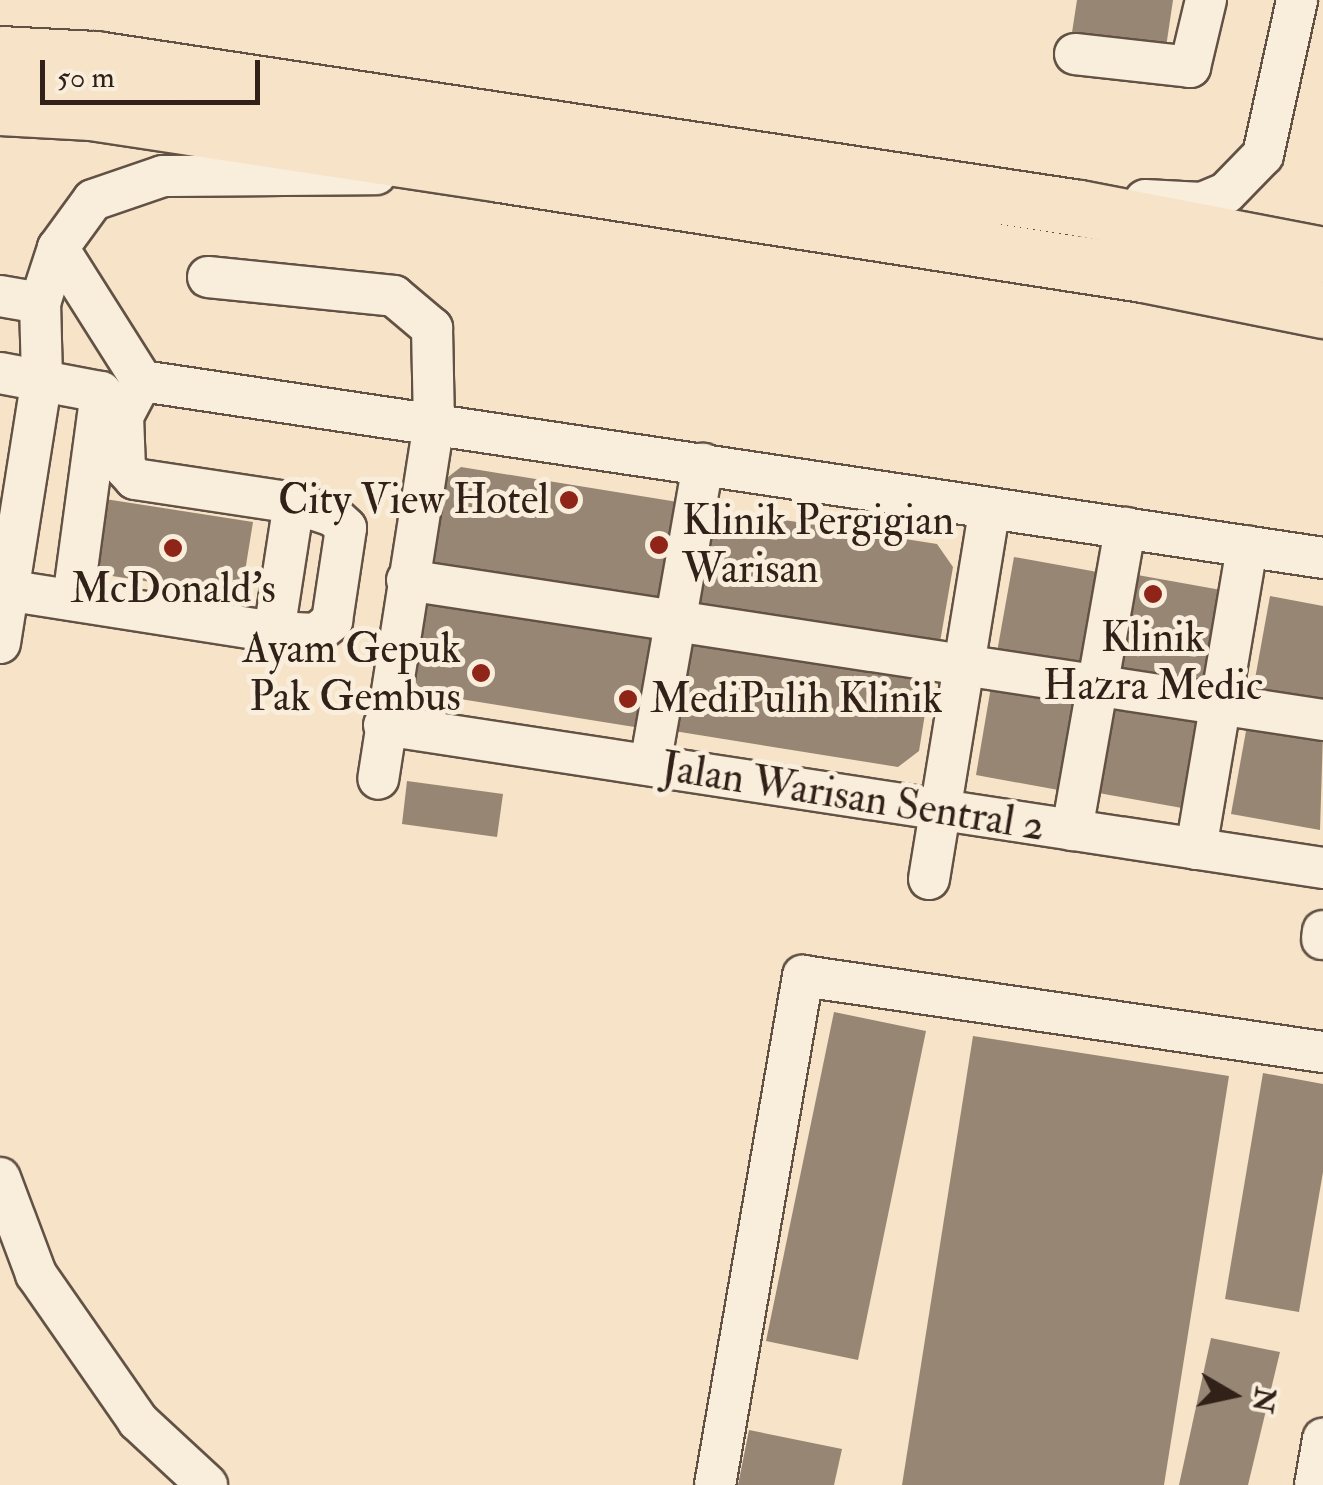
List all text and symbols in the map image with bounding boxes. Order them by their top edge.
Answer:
scale bar [45,40,265,102]
text: 50 m [57,59,115,96]
place label: City View Hotel [278,475,549,525]
marker: City View Hotel [558,489,580,511]
place label: Klinik Pergigian Warisan [682,496,954,594]
marker: Klinik Pergigian Warisan [646,532,672,558]
marker: McDonald's [162,537,184,559]
place label: McDonald's [70,564,276,614]
marker: Klinik Hazra Medic [1140,581,1166,607]
place label: Klinik Hazra Medic [1043,613,1263,711]
place label: Ayam Gepuk Pak Gembus [242,624,461,722]
marker: Ayam Gepuk Pak Gembus [470,662,492,684]
place label: MediPulih Klinik [650,674,943,724]
marker: MediPulih Klinik [615,686,641,712]
street label: Jalan Warisan Sentral 2 [658,742,1048,852]
north arrow [1183,1345,1283,1445]
text: N [1244,1385,1282,1415]

